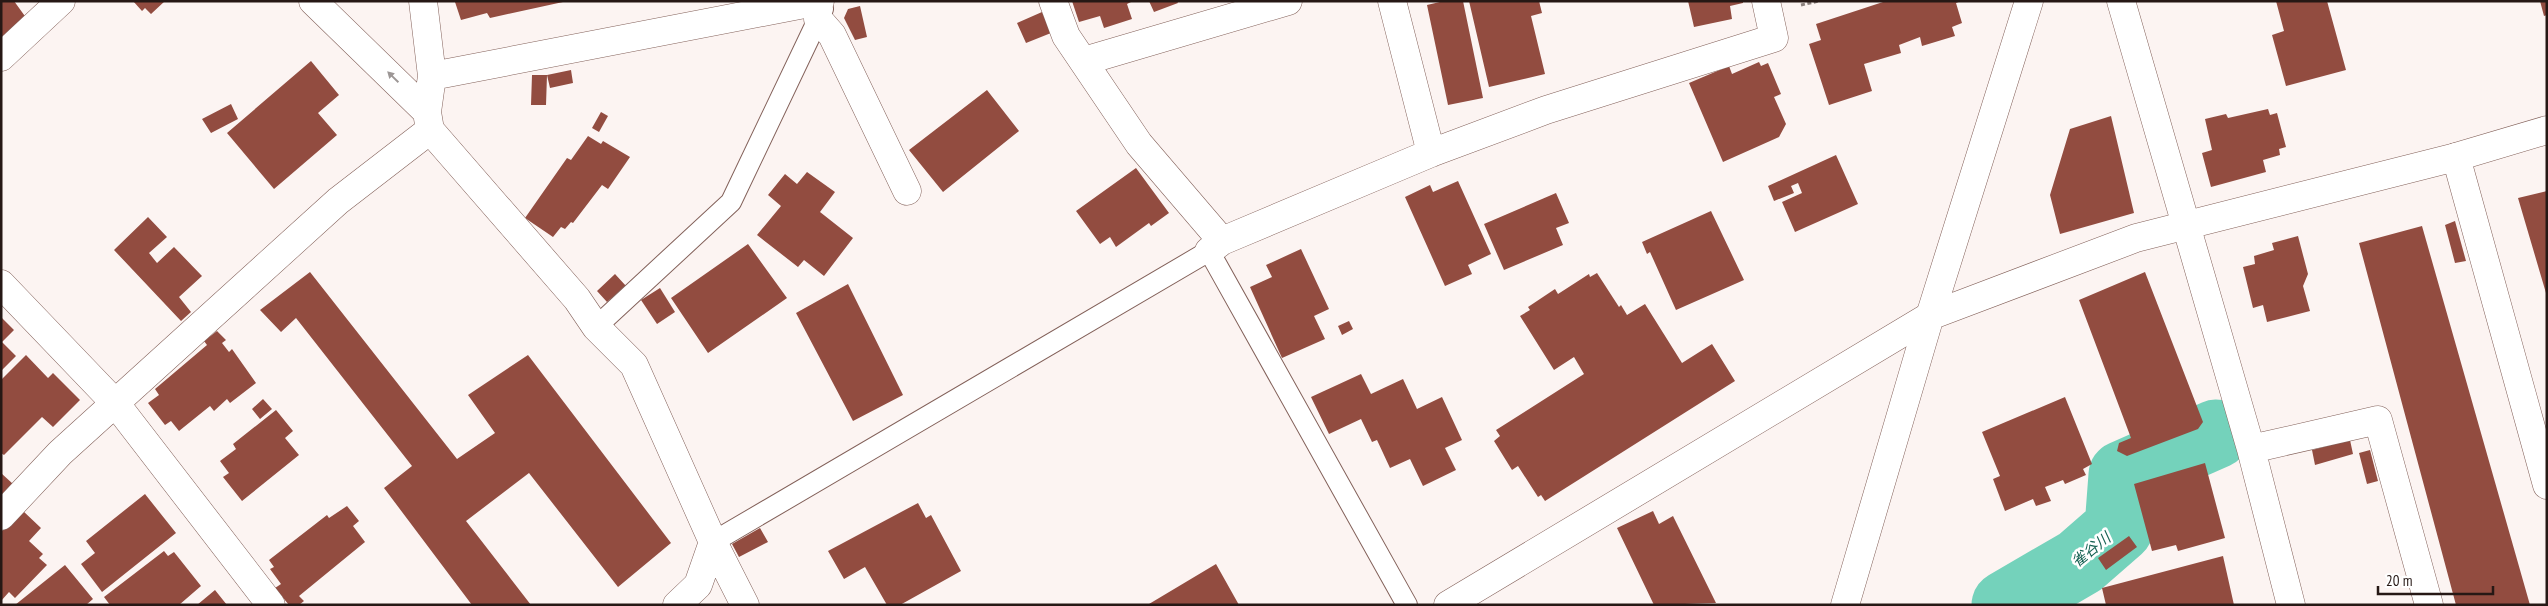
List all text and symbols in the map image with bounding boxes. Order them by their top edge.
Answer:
one-way arrow [388,71,400,83]
water label: 雀谷川 [2067,527,2116,571]
scale bar [2378,564,2493,596]
text: 20 m [2386,571,2412,590]

